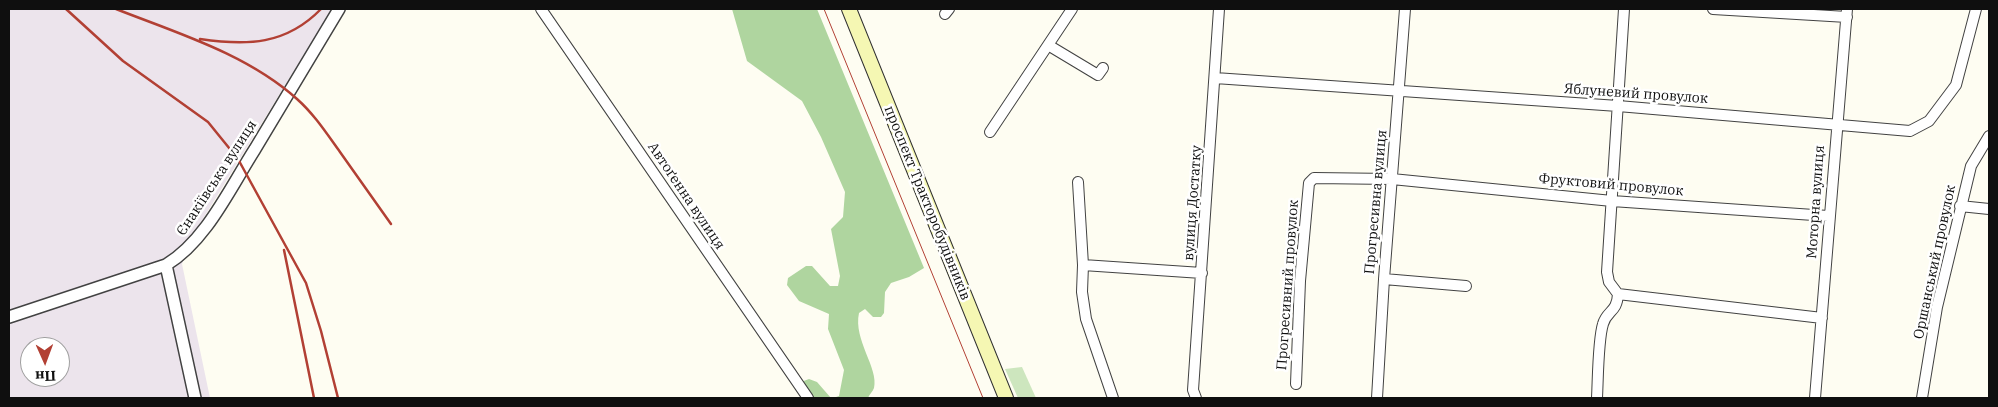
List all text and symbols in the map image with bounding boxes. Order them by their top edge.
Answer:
street label: Яблуневий провулок [1564,81,1708,107]
street label: проспект Тракторобудівників [880,103,974,303]
street label: Єнакіївська вулиця [173,117,261,239]
street label: Прогресивна вулиця [1361,129,1391,275]
street label: Автоґенна вулиця [644,139,728,253]
street label: вулиця Достатку [1181,145,1205,261]
street label: Моторна вулиця [1804,145,1828,259]
street label: Фруктовий провулок [1538,170,1684,200]
street label: Оршанський провулок [1910,183,1960,341]
street label: Прогресивний провулок [1274,199,1302,371]
north arrow [20,337,70,387]
text: Пн [35,367,56,385]

